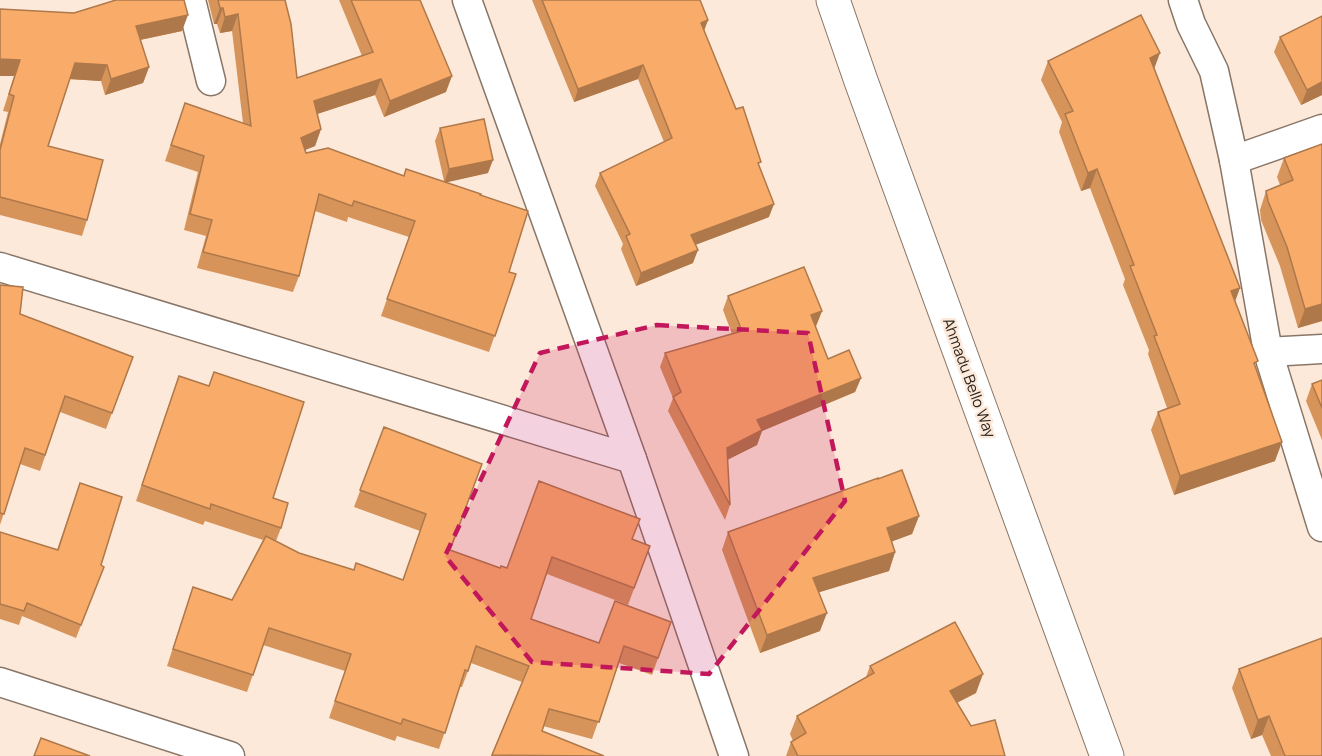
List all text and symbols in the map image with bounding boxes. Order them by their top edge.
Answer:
street label: Ahmadu Bello Way [938,315,1001,441]

